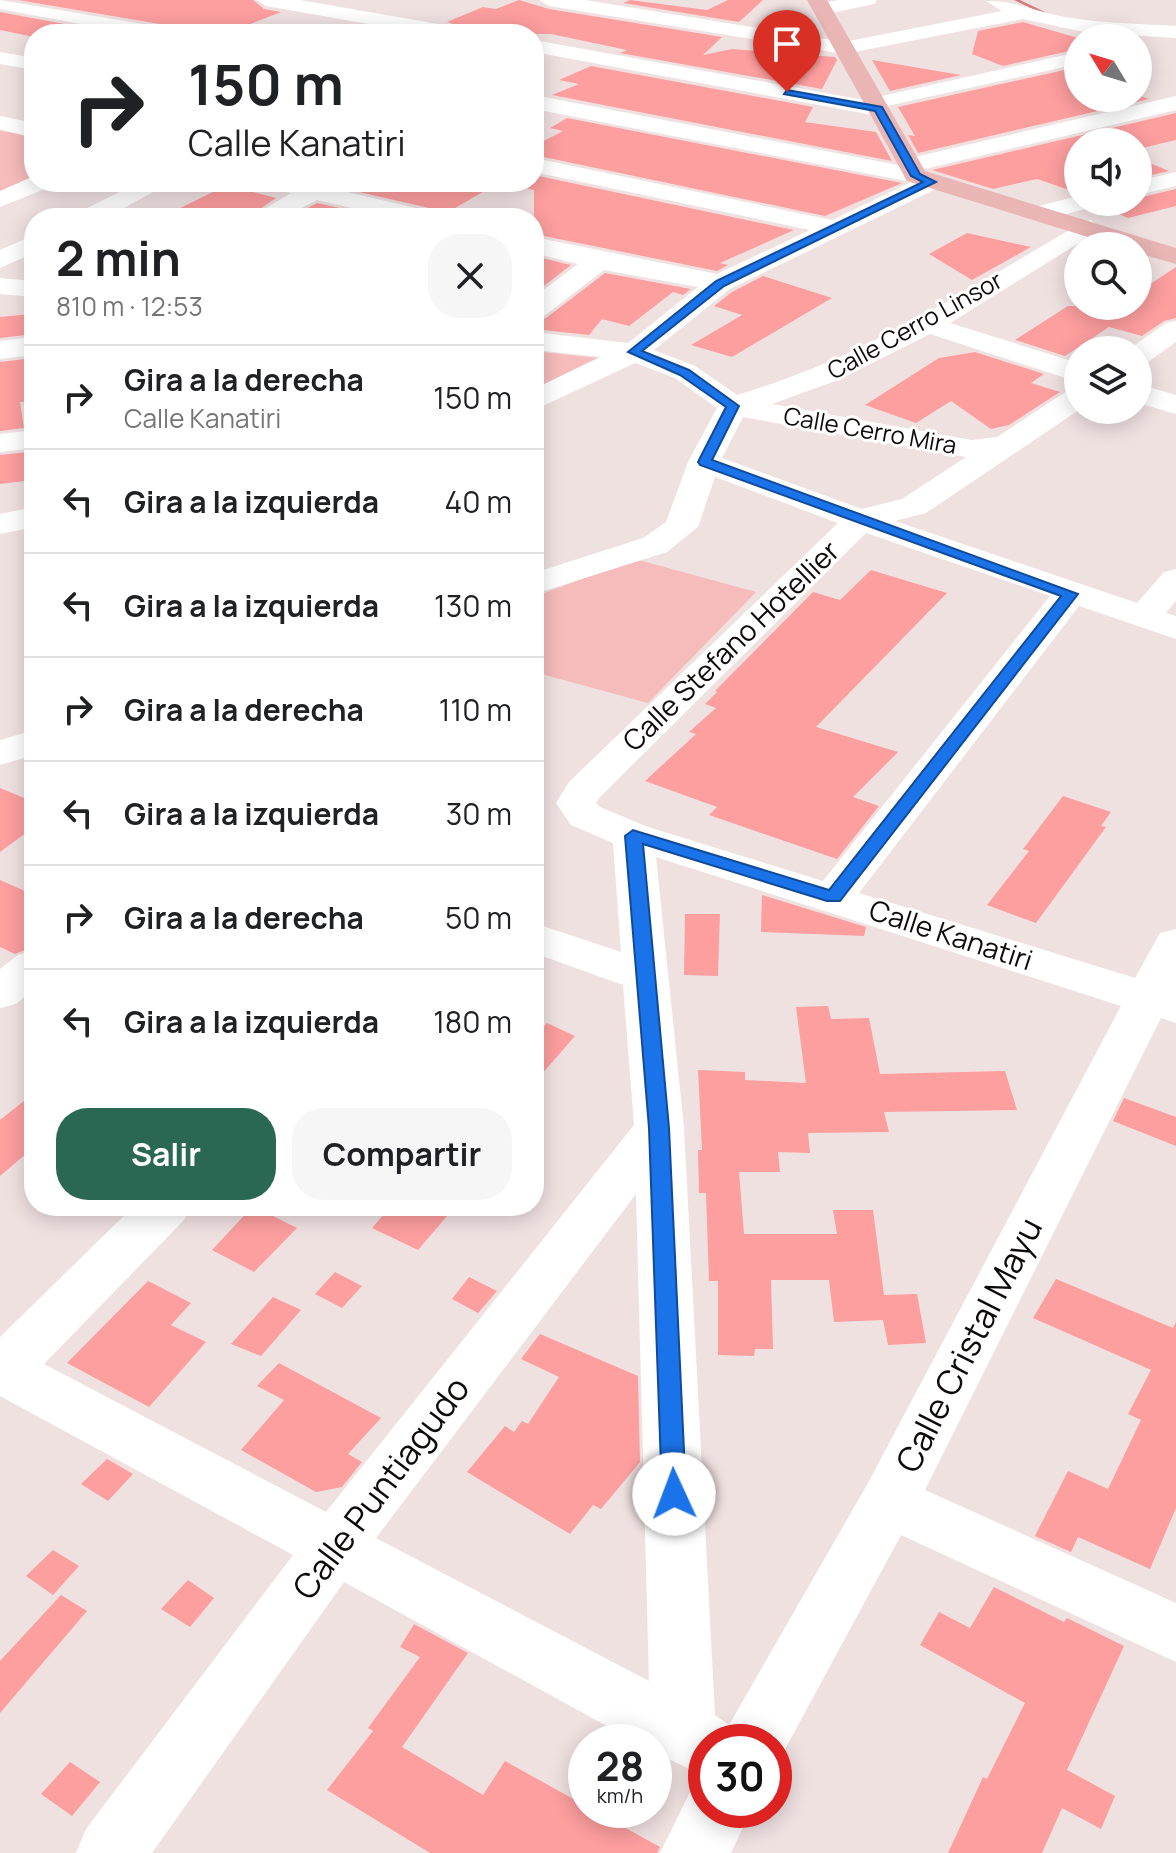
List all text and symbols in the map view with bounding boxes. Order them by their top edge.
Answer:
pin [753,10,821,92]
icon: arrive [765,22,809,66]
north arrow [1064,24,1152,112]
map controls [1064,24,1152,424]
text: 150 m [188,45,344,122]
icon: right [56,56,160,160]
text: Calle Kanatiri [188,118,406,167]
button: sound [1064,128,1152,216]
text: 2 min [56,225,181,290]
button: search [1064,232,1152,320]
button: close [428,234,512,318]
street label: Calle Cerro Linsor [821,263,1008,386]
text: 810 m · 12:53 [56,288,203,324]
button: layers [1064,336,1152,424]
text: Gira a la derecha [124,359,364,400]
icon: right [56,375,100,419]
text: 150 m [433,377,512,418]
street label: Calle Cerro Mira [781,398,959,461]
text: Calle Kanatiri [124,400,281,436]
icon: left [56,479,100,523]
text: Gira a la izquierda [124,481,379,522]
text: 40 m [445,481,512,522]
street label: Calle Stefano Hotellier [614,532,847,759]
icon: left [56,583,100,627]
text: Gira a la izquierda [124,585,379,626]
text: 130 m [434,585,512,626]
icon: right [56,687,100,731]
text: Gira a la derecha [124,689,364,730]
text: 110 m [439,689,512,730]
icon: left [56,791,100,835]
text: Gira a la izquierda [124,793,379,834]
text: 30 m [446,793,512,834]
street label: Calle Kanatiri [865,890,1038,978]
icon: right [56,895,100,939]
text: Gira a la derecha [124,897,364,938]
text: 50 m [445,897,512,938]
icon: left [56,999,100,1043]
text: Gira a la izquierda [124,1001,379,1042]
text: 180 m [433,1001,512,1042]
button: Salir [56,1108,276,1200]
button: Compartir [292,1108,512,1200]
street label: Calle Cristal Mayu [884,1209,1052,1480]
street label: Calle Puntiagudo [281,1367,479,1608]
position arrow [632,1452,716,1536]
speed limit sign: 30 [688,1724,792,1828]
text: 28 [596,1738,644,1793]
text: km/h [597,1782,643,1809]

